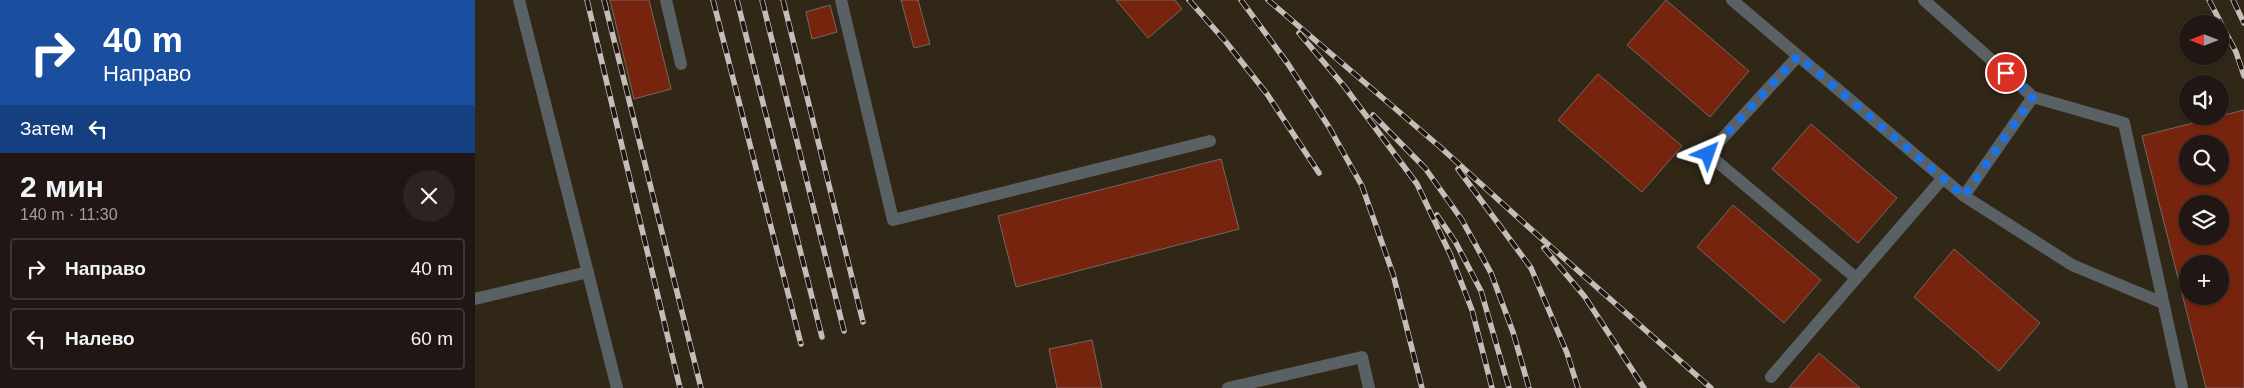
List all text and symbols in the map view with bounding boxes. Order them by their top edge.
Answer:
north arrow [2179,15,2229,65]
map controls [2179,15,2229,305]
icon: right [20,20,85,85]
text: 40 m [103,20,183,59]
pin [1985,52,2027,94]
icon: arrive [1992,59,2020,87]
text: Направо [103,61,191,86]
button: sound [2179,75,2229,125]
icon: left [84,115,112,143]
text: Затем [20,118,74,139]
position arrow [1681,127,1733,179]
button: search [2179,135,2229,185]
text: 2 мин [20,170,104,203]
button: close [403,170,455,222]
button: layers [2179,195,2229,245]
text: 140 m · 11:30 [20,206,118,223]
icon: right [22,255,50,283]
button: + [2179,255,2229,305]
text: Направо [65,258,146,279]
text: 40 m [411,258,453,279]
icon: left [22,325,50,353]
text: Налево [65,328,135,349]
text: 60 m [411,328,453,349]

